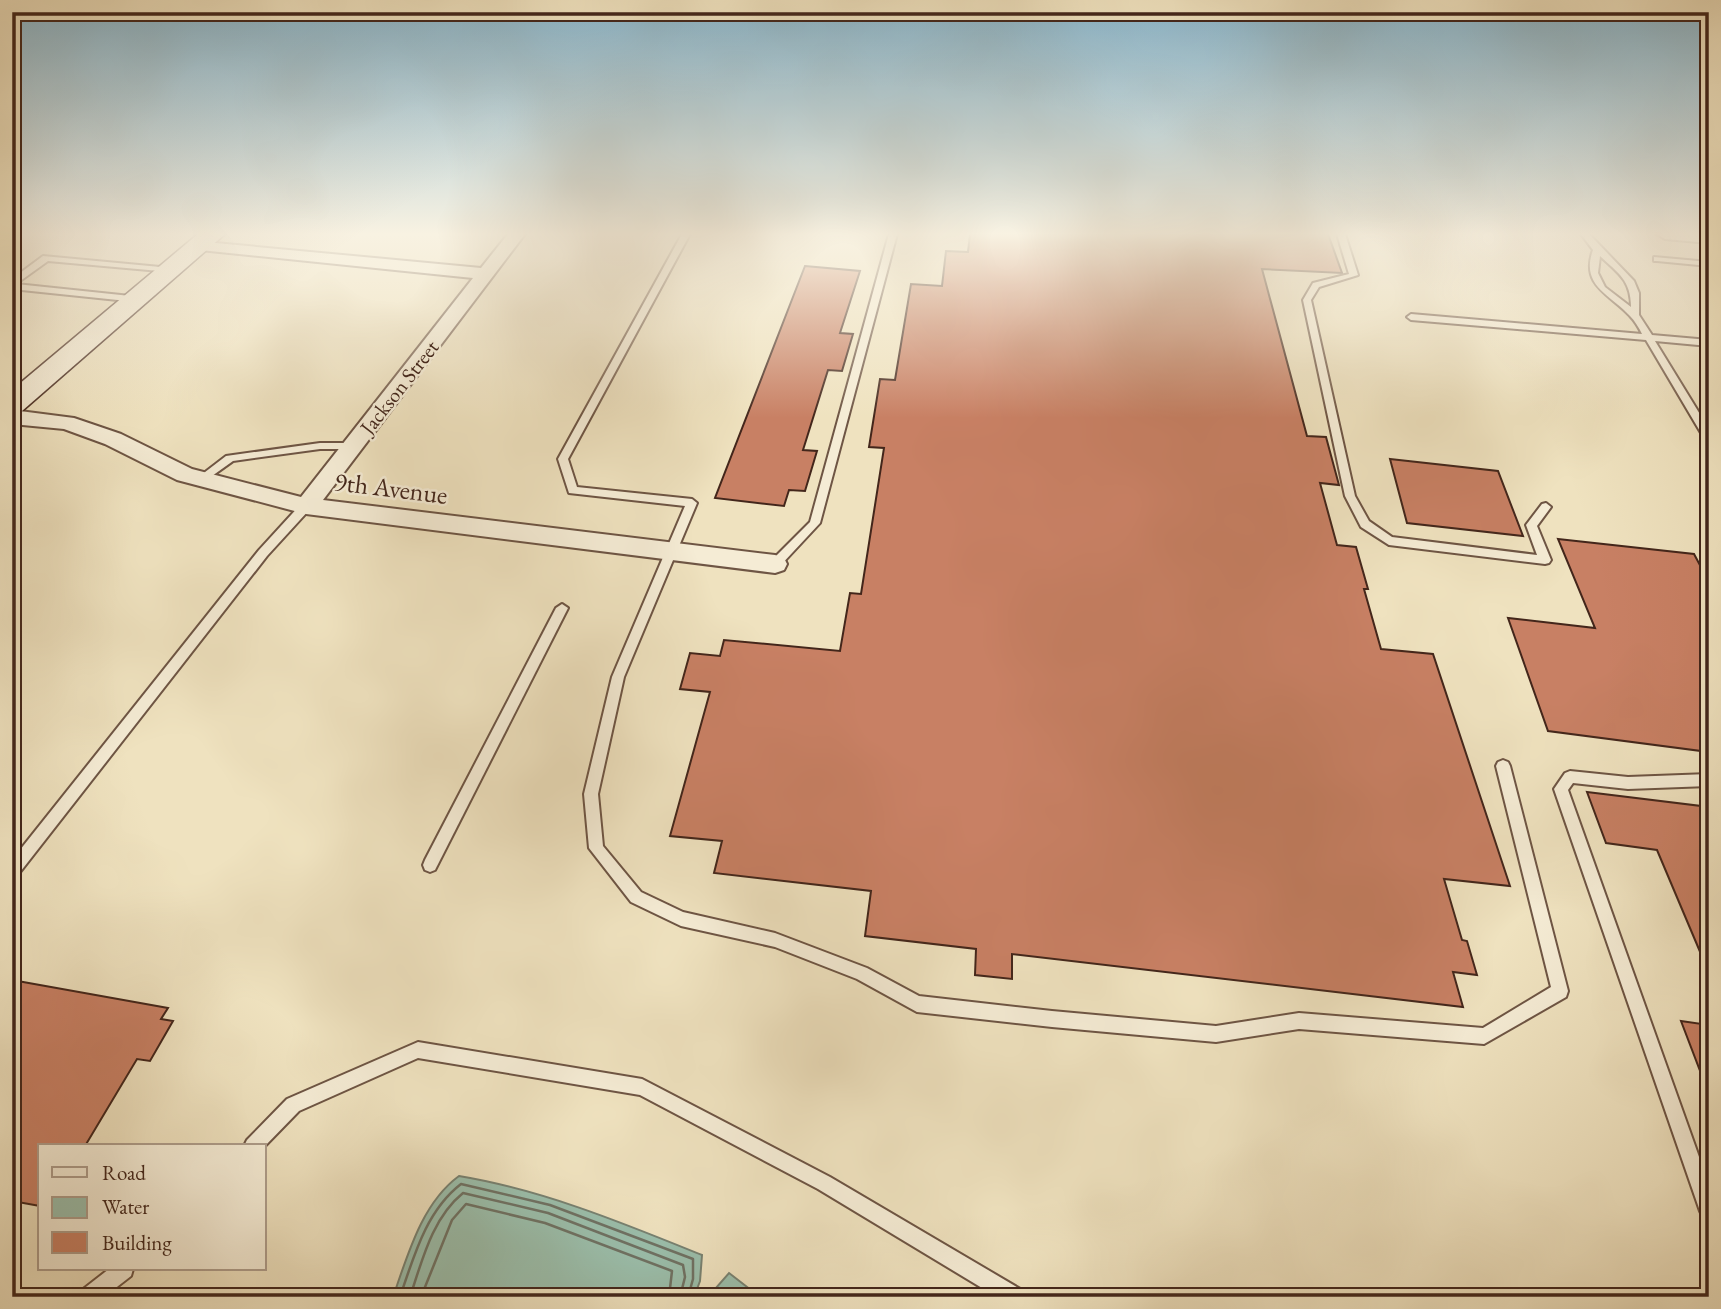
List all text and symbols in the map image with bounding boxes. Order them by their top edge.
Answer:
street label: Jackson Street [352,334,445,441]
street label: 9th Avenue [332,464,450,512]
legend [38,1144,266,1270]
text: Road [102,1159,146,1186]
text: Water [102,1193,149,1220]
text: Building [102,1229,172,1256]

